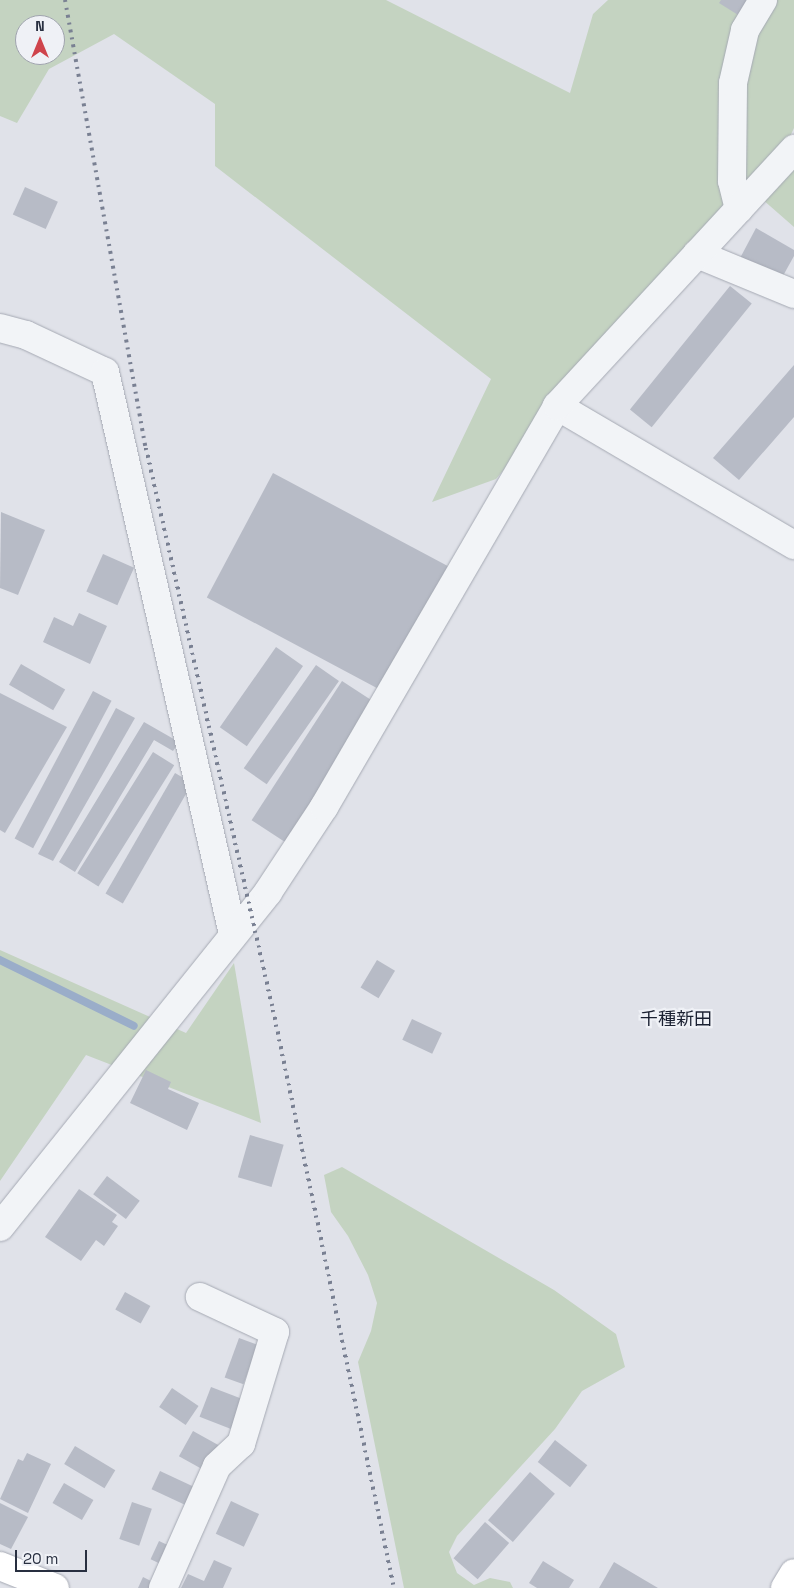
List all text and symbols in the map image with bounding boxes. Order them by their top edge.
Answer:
north arrow [15,15,65,65]
text: N [35,17,45,35]
district label: 千種新田 [640,1008,712,1030]
scale bar [18,1540,90,1572]
text: 20 m [23,1549,58,1568]

